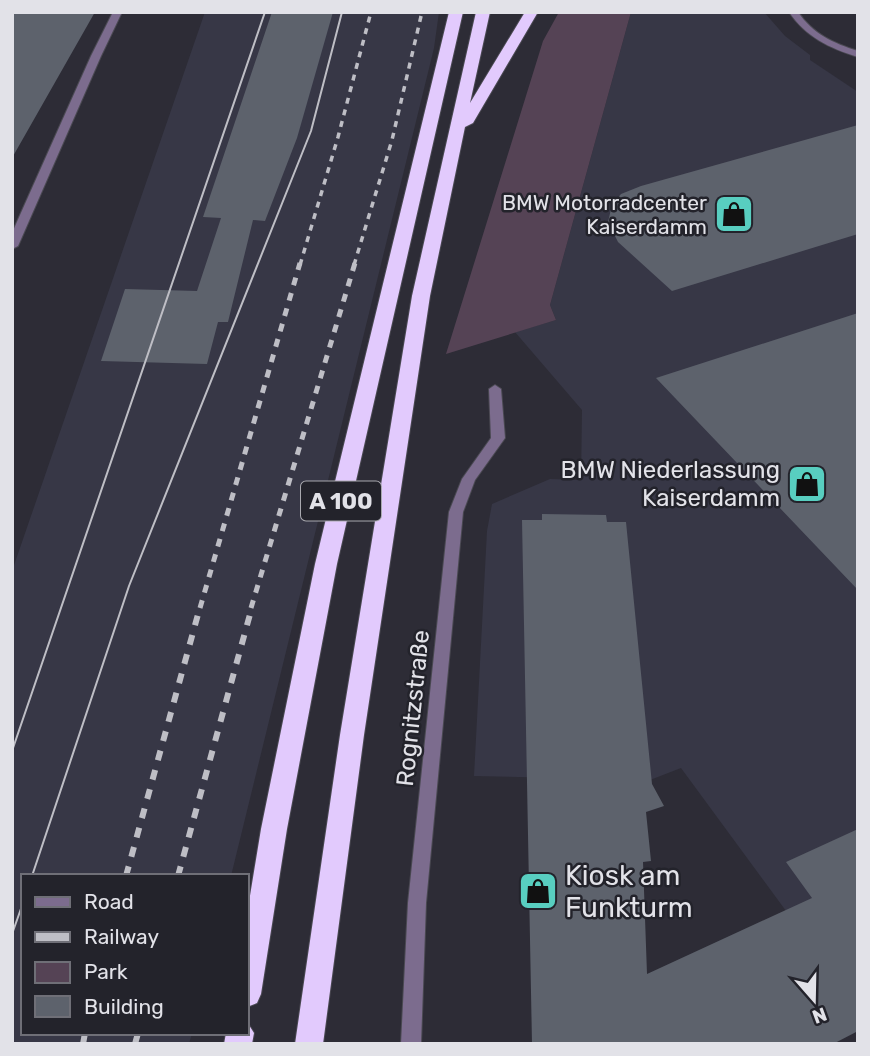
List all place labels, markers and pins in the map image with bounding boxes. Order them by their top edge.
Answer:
place label: BMW Motorradcenter Kaiserdamm [502,190,707,239]
shop icon: BMW Motorradcenter Kaiserdamm [713,193,755,235]
place label: BMW Niederlassung Kaiserdamm [561,456,780,512]
shop icon: BMW Niederlassung Kaiserdamm [786,463,828,505]
place label: Kiosk am Funkturm [565,859,693,924]
shop icon: Kiosk am Funkturm [517,870,559,912]

